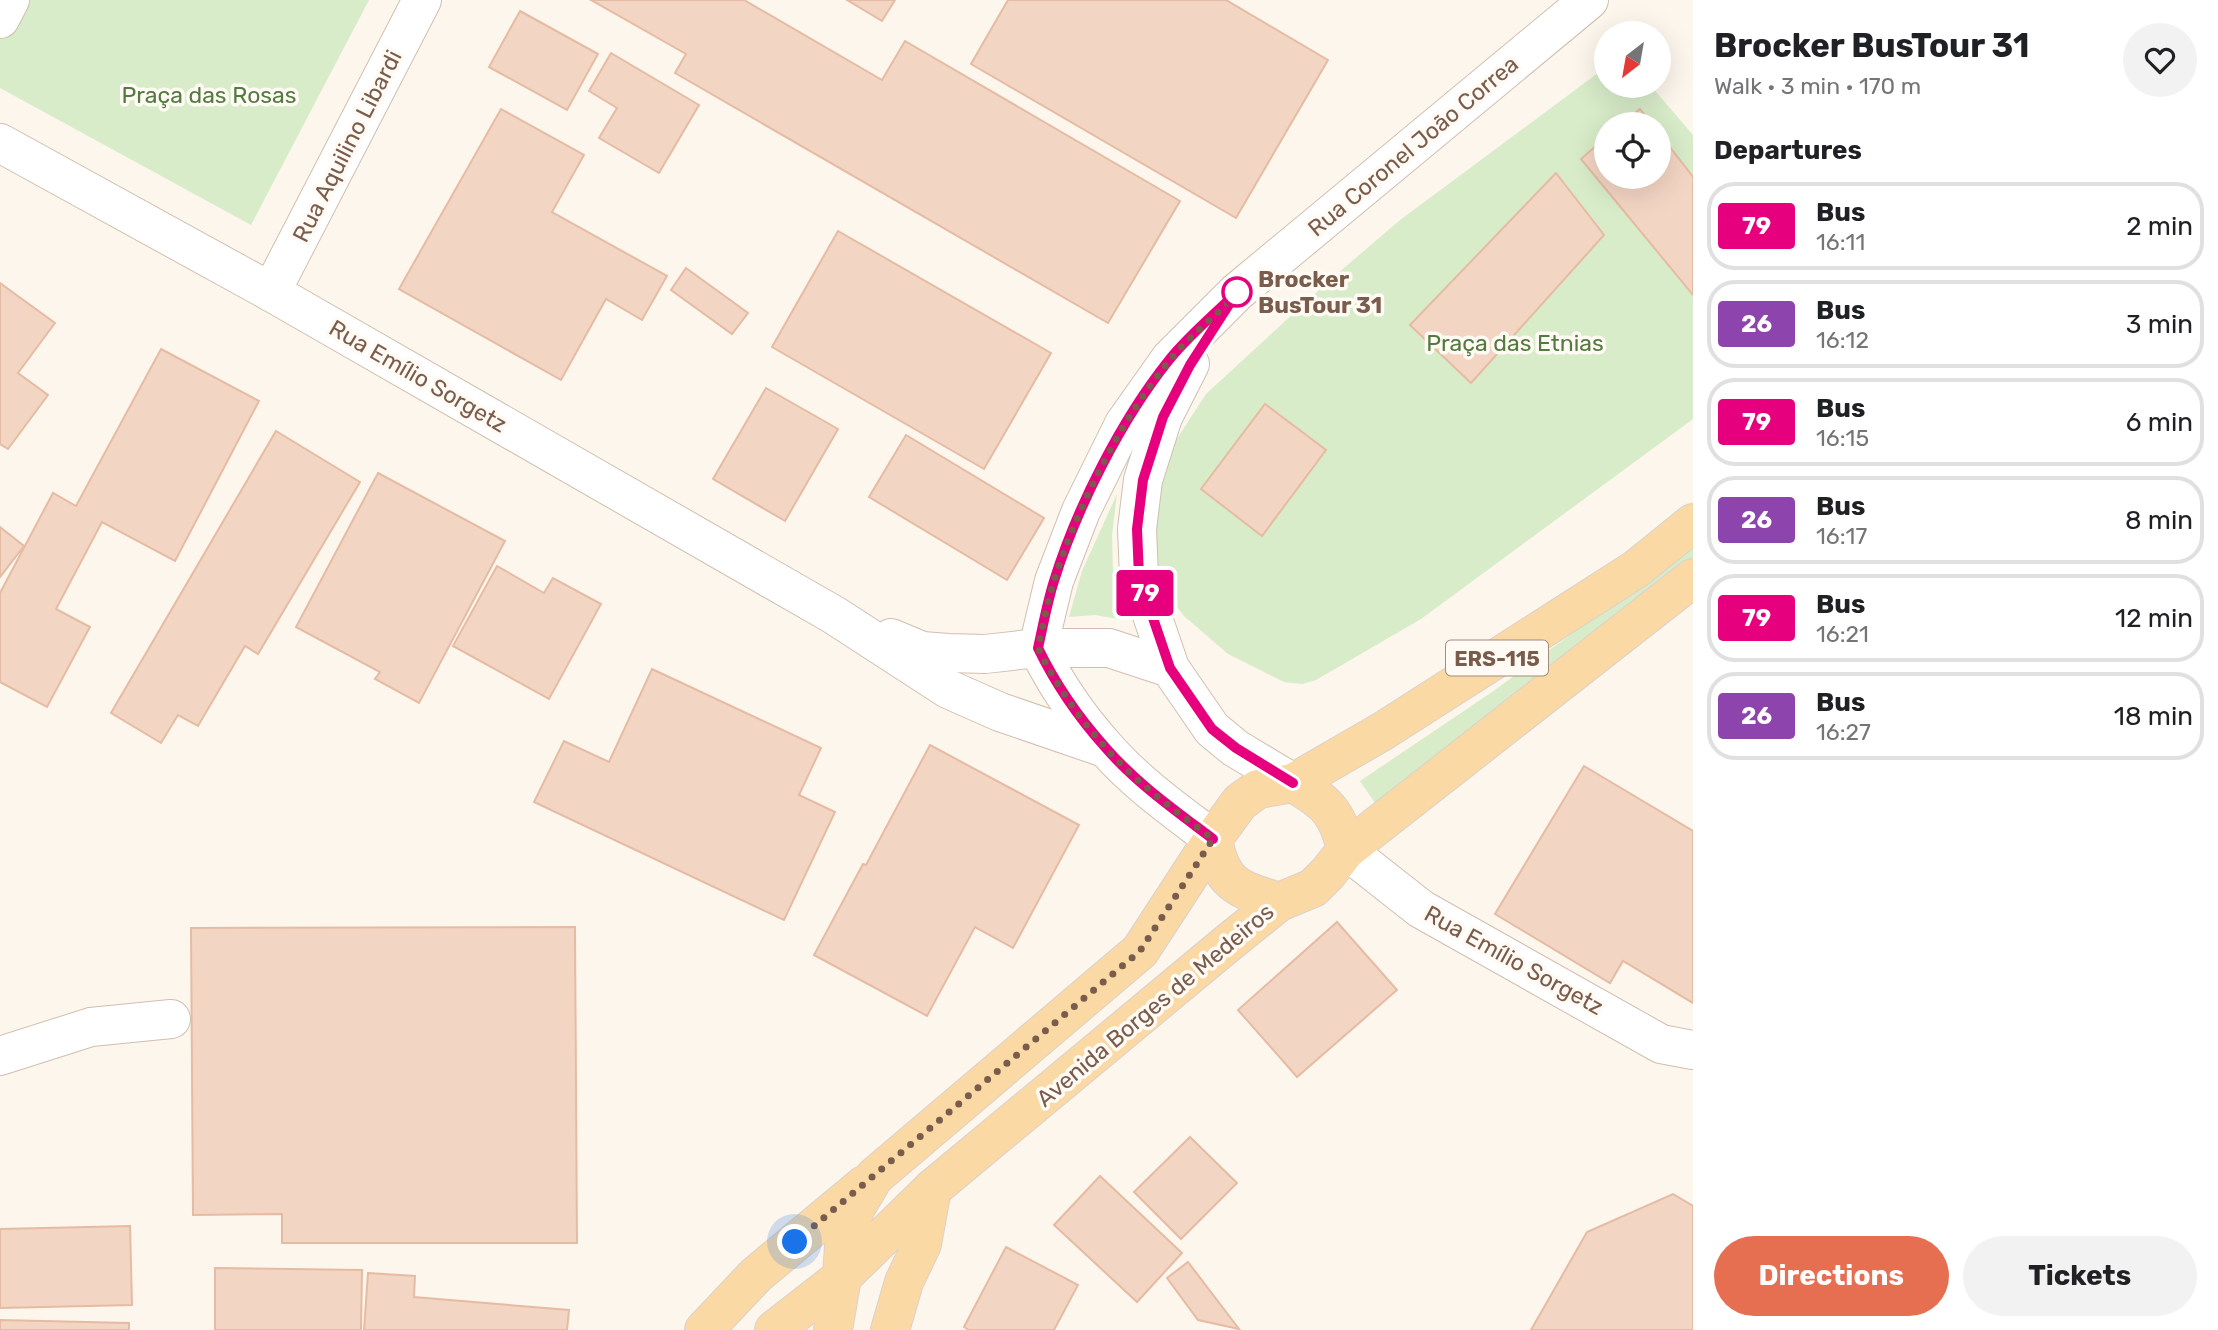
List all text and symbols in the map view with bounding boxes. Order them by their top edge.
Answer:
north arrow [1594,21,1671,98]
map controls [1594,21,1671,189]
button: heart [2123,23,2197,97]
text: Brocker BusTour 31 [1714,26,2029,65]
street label: Rua Aquilino Libardi [286,45,408,247]
street label: Rua Coronel João Correa [1302,50,1524,242]
text: Walk · 3 min · 170 m [1714,72,1921,100]
park label: Praça das Rosas [121,81,297,109]
button: locate [1594,112,1671,189]
text: Departures [1714,135,1862,166]
text: Bus [1816,197,1865,228]
text: 2 min [2126,211,2193,242]
text: 79 [1742,212,1771,240]
text: 16:11 [1816,228,1865,256]
place label: Brocker BusTour 31 [1258,265,1382,319]
marker: Brocker BusTour 31 [1222,277,1252,307]
text: Bus [1816,295,1865,326]
text: 3 min [2126,309,2193,340]
text: 26 [1741,310,1772,338]
street label: Rua Emílio Sorgetz [324,314,512,438]
text: 16:12 [1816,326,1869,354]
park label: Praça das Etnias [1426,329,1604,357]
text: Bus [1816,393,1865,424]
text: 6 min [2126,407,2193,438]
text: 79 [1742,408,1771,436]
text: 16:15 [1816,424,1869,452]
text: Bus [1816,491,1865,522]
text: 8 min [2125,505,2193,536]
text: 26 [1741,506,1772,534]
text: 16:17 [1816,522,1867,550]
line badge: 79 [1114,570,1176,616]
text: 79 [1130,579,1160,607]
text: Bus [1816,589,1865,620]
text: 12 min [2115,603,2193,634]
text: 79 [1742,604,1771,632]
text: 16:21 [1816,620,1869,648]
road number: ERS-115 [1446,640,1548,676]
text: Bus [1816,687,1865,718]
text: 18 min [2114,701,2193,732]
text: 26 [1741,702,1772,730]
text: 16:27 [1816,718,1871,746]
street label: Avenida Borges de Medeiros [1031,897,1279,1113]
street label: Rua Emílio Sorgetz [1420,899,1608,1021]
your location [777,1224,812,1259]
button: Directions [1714,1236,1949,1316]
button: Tickets [1963,1236,2197,1316]

